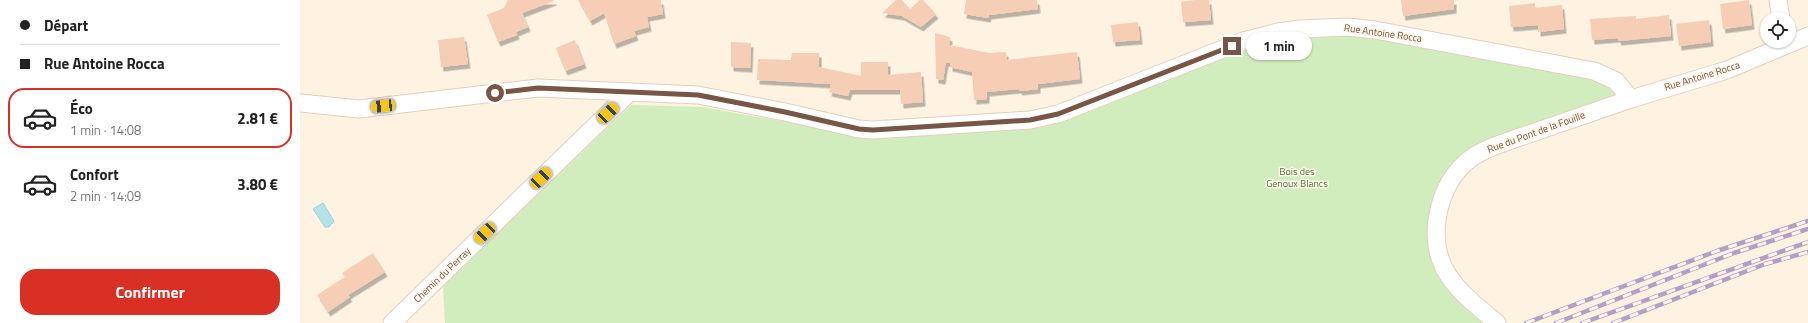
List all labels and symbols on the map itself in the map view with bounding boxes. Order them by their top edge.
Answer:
street label: Rue Antoine Rocca [1343,20,1423,46]
callout: 1 min [1246,32,1312,60]
route end [1223,37,1241,55]
street label: Rue Antoine Rocca [1662,57,1742,95]
route start [486,84,504,102]
car [370,99,396,113]
car [595,100,621,126]
street label: Rue du Pont de la Fouille [1485,107,1587,157]
park label: Bois des Genoux Blancs [1266,164,1328,191]
car [528,165,554,191]
car [472,220,498,246]
street label: Chemin du Perray [410,244,474,306]

